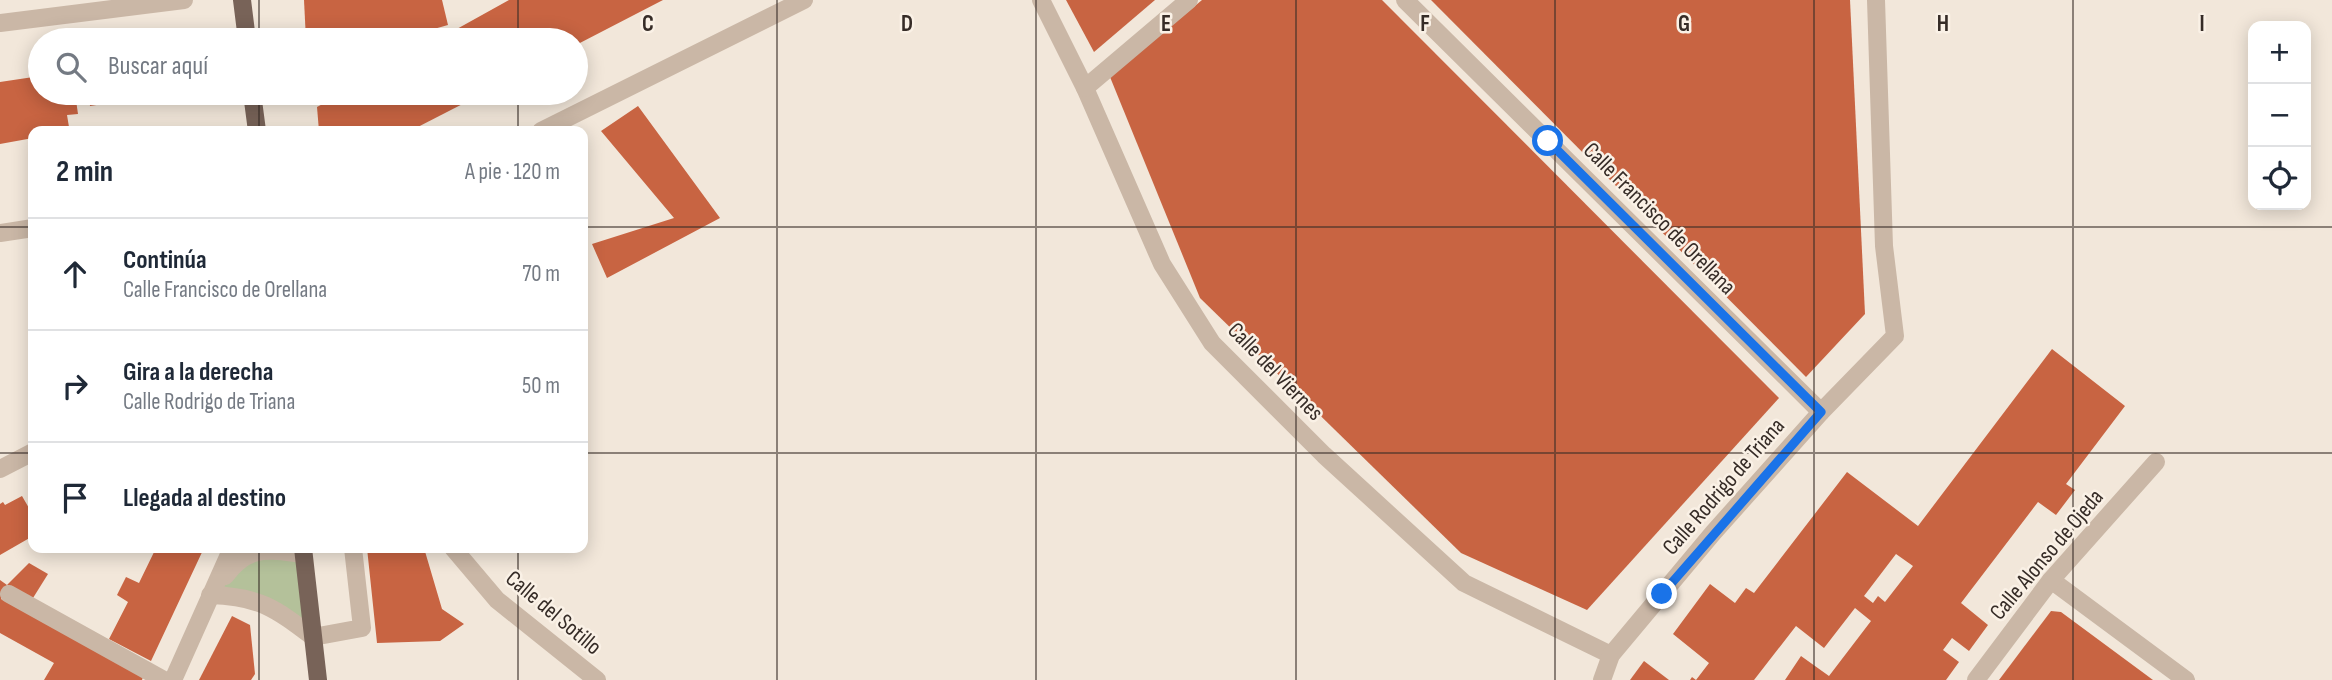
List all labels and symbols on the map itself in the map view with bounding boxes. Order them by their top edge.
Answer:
text: C [642,10,654,38]
text: D [901,10,913,38]
text: E [1161,10,1171,38]
text: F [1420,10,1430,38]
text: G [1678,10,1690,38]
text: H [1937,10,1949,38]
text: I [2199,10,2205,38]
route start [1532,125,1563,156]
street label: Calle Francisco de Orellana [1577,137,1741,301]
street label: Calle del Viernes [1222,317,1329,427]
street label: Calle Rodrigo de Triana [1657,412,1791,561]
street label: Calle Alonso de Ojeda [1984,484,2110,626]
street label: Calle del Sotillo [500,565,607,661]
route end [1646,578,1677,609]

